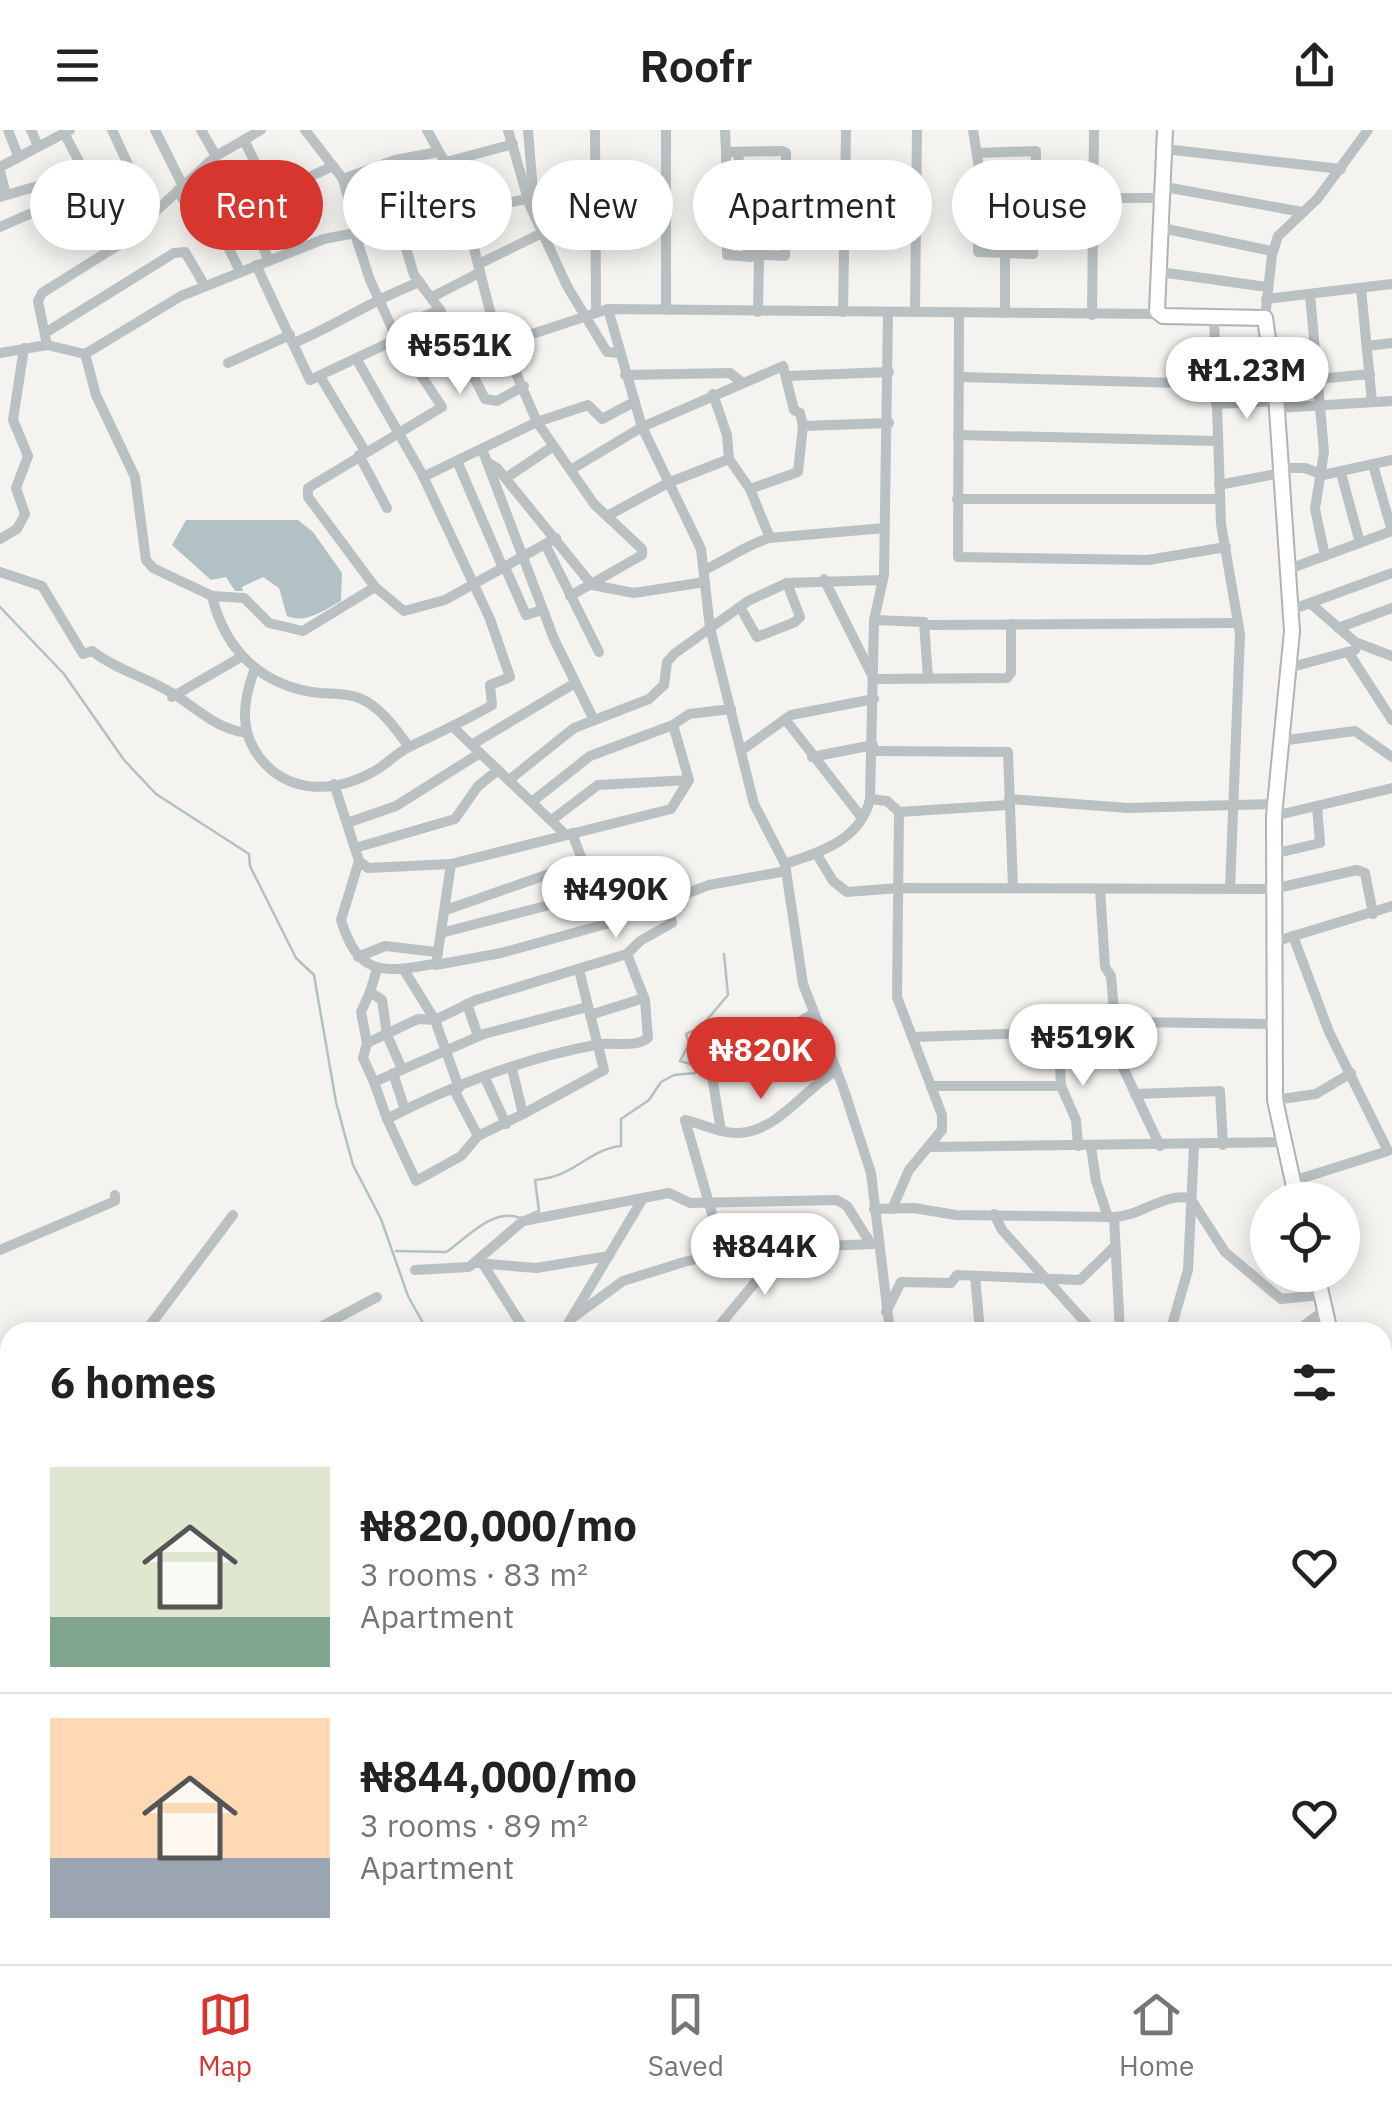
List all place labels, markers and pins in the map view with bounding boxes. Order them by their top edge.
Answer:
pin: ₦551K [390,312,530,397]
pin: ₦1.23M [1166,337,1328,422]
pin: ₦490K [546,856,686,941]
pin: ₦519K [1013,1004,1153,1089]
pin: ₦820K [691,1017,831,1102]
pin: ₦844K [695,1213,835,1298]

